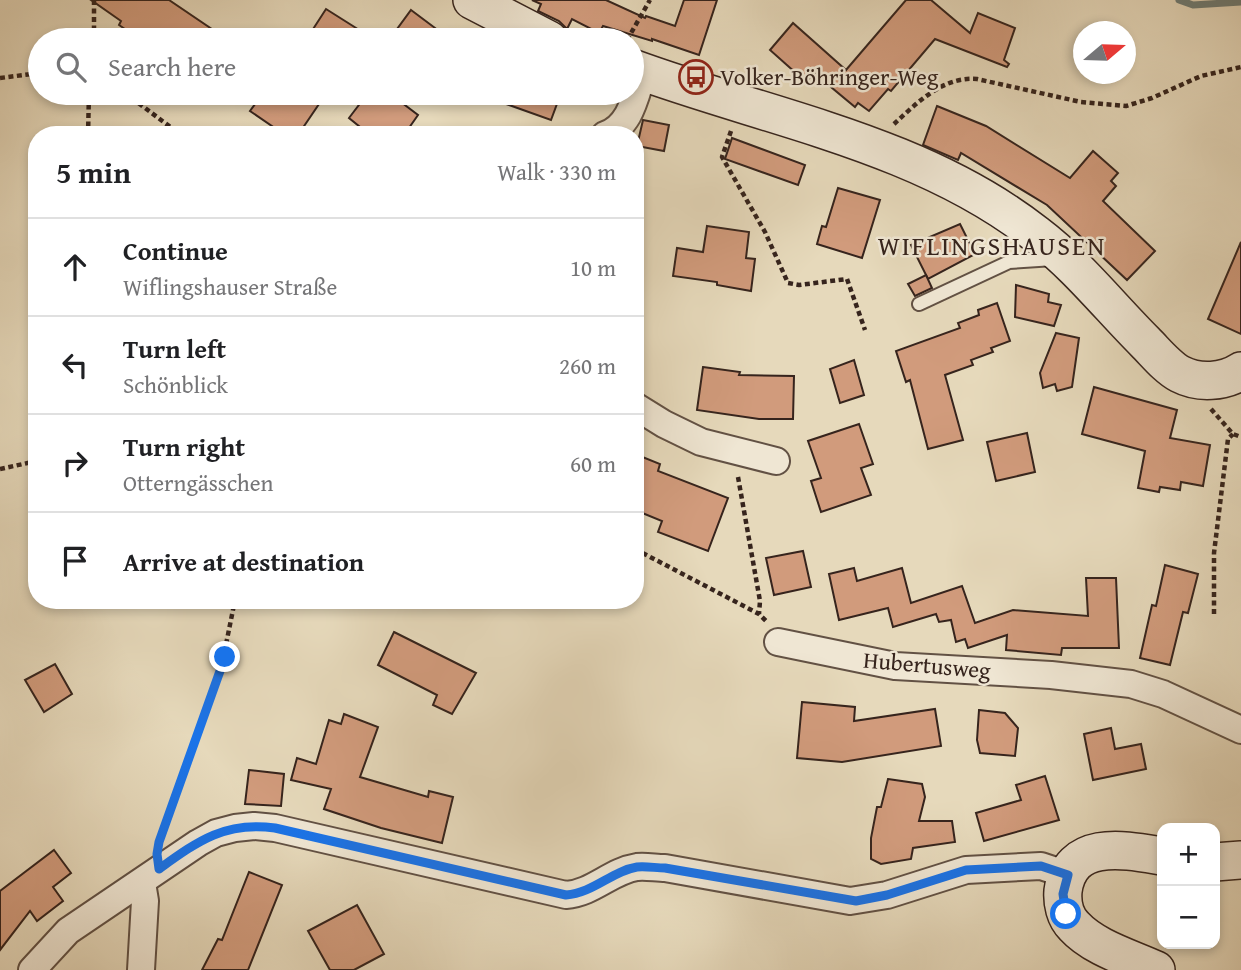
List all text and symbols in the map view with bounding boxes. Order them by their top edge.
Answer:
north arrow [1073,21,1136,84]
search box [28,28,644,105]
text: Search here [108,47,236,86]
icon: search [52,48,90,86]
bus stop icon: Volker-Böhringer-Weg [677,58,715,96]
place label: Volker-Böhringer-Weg [720,60,939,93]
text: 5 min [56,150,131,194]
text: Walk · 330 m [497,155,616,188]
district label: WIFLINGSHAUSEN [878,226,1106,265]
text: Continue [123,231,228,270]
icon: ahead [56,248,94,286]
text: 10 m [570,251,616,284]
text: Wiflingshauser Straße [123,270,337,303]
text: Turn left [123,329,226,368]
icon: left [56,346,94,384]
text: 260 m [559,349,616,382]
text: Schönblick [123,368,228,401]
text: Turn right [123,427,245,466]
icon: right [56,444,94,482]
text: 60 m [570,447,616,480]
text: Otterngässchen [123,466,273,499]
icon: arrive [56,542,94,580]
text: Arrive at destination [123,542,364,581]
route end [209,641,240,672]
street label: Hubertusweg [862,643,993,687]
map controls [1157,823,1220,949]
button: + [1157,823,1220,886]
button: − [1157,886,1220,949]
route start [1050,898,1081,929]

